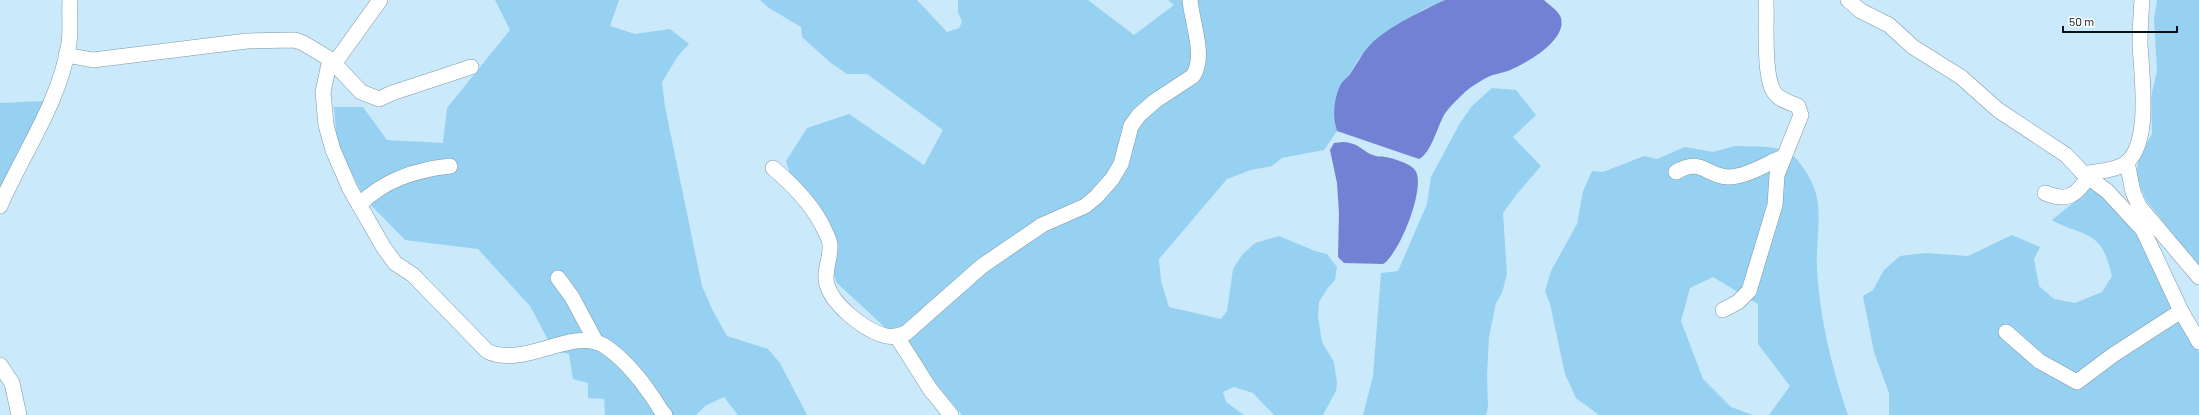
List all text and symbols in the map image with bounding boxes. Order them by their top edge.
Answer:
scale bar [2063,8,2177,34]
text: 50 m [2069,14,2094,28]

